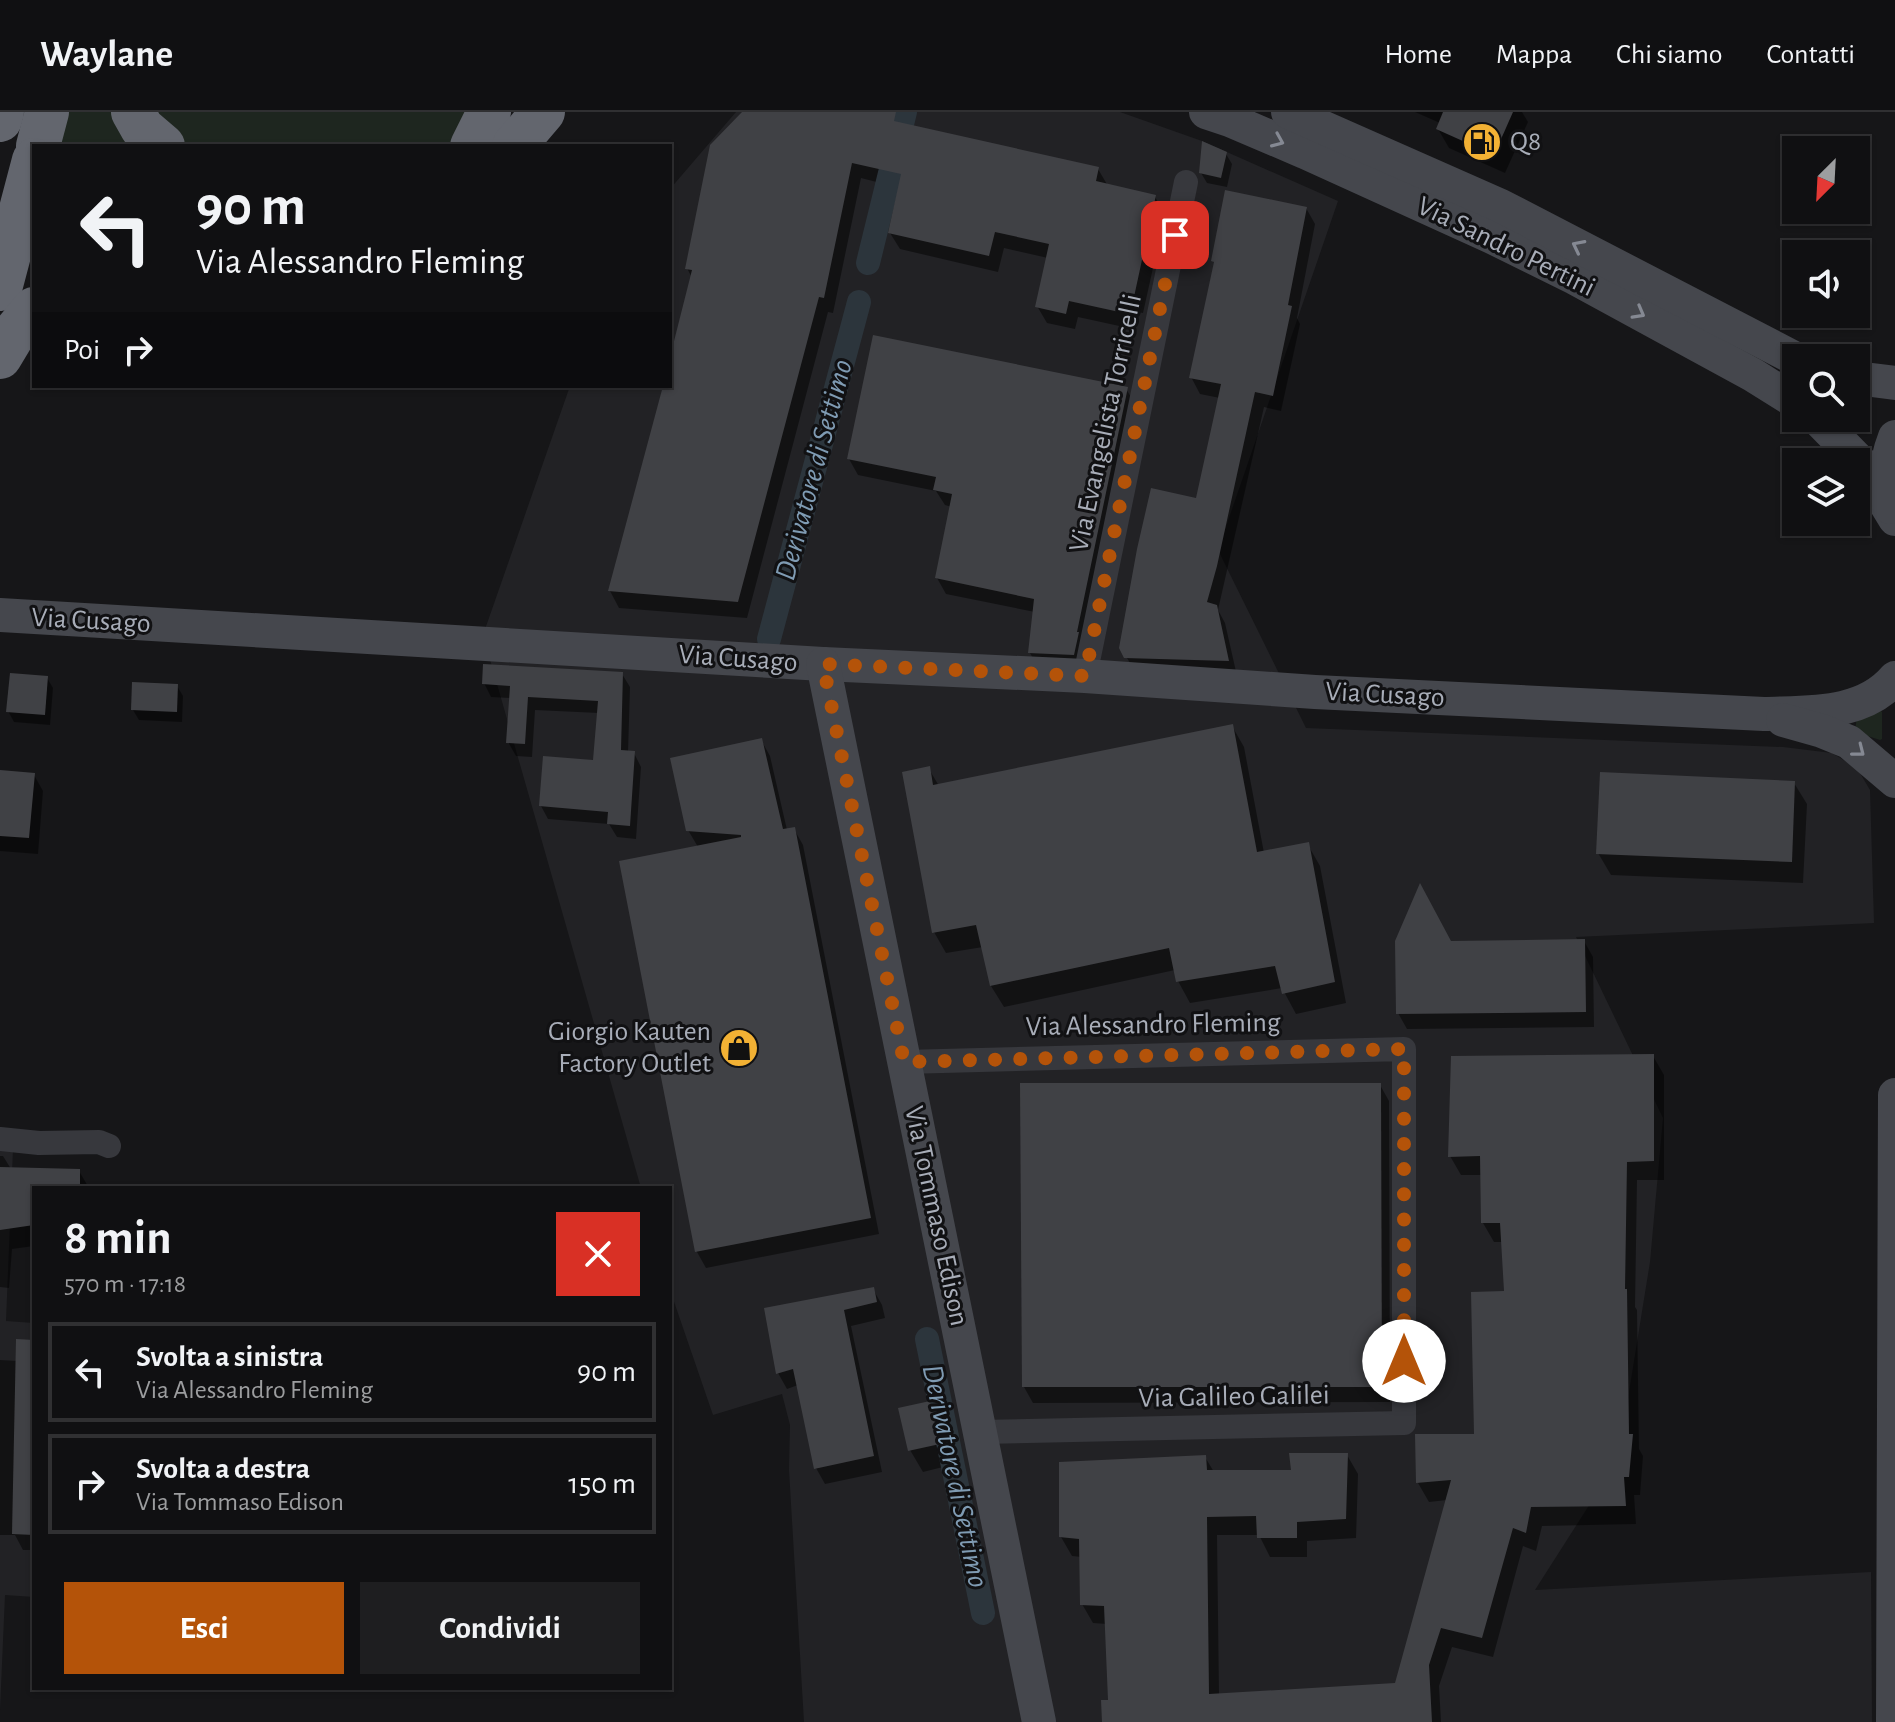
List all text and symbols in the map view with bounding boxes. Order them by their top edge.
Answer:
text: Waylane [40,36,173,74]
text: Home [1385,41,1452,69]
text: Mappa [1496,41,1572,69]
text: Chi siamo [1616,41,1723,69]
text: Contatti [1767,41,1855,69]
fuel station icon: Q8 [1461,121,1503,163]
place label: Q8 [1510,128,1541,156]
one-way arrow [1270,131,1284,147]
north arrow [1782,136,1870,224]
map controls [1782,136,1870,536]
icon: left [64,176,168,280]
text: 90 m [196,179,306,235]
street label: Via Sandro Pertini [1413,192,1599,302]
pin [1141,201,1209,269]
icon: arrive [1153,213,1197,257]
one-way arrow [1571,240,1586,256]
button: sound [1782,240,1870,328]
text: Via Alessandro Fleming [196,244,524,280]
street label: Via Evangelista Torricelli [1065,292,1147,554]
one-way arrow [1630,303,1645,319]
icon: right [116,328,160,372]
text: Poi [64,335,100,365]
button: search [1782,344,1870,432]
water label: Derivatore di Settimo [770,356,858,584]
button: layers [1782,448,1870,536]
street label: Via Cusago [31,604,151,638]
street label: Via Cusago [678,641,798,677]
street label: Via Cusago [1325,678,1445,712]
one-way arrow [1850,741,1865,755]
street label: Via Alessandro Fleming [1025,1009,1281,1041]
place label: Giorgio Kauten Factory Outlet [548,1018,711,1078]
shop icon: Giorgio Kauten Factory Outlet [718,1027,760,1069]
street label: Via Tommaso Edison [899,1104,973,1328]
button: close [556,1212,640,1296]
text: 8 min [64,1215,172,1263]
text: 570 m · 17:18 [64,1271,186,1297]
position arrow [1362,1319,1446,1403]
text: Svolta a sinistra [136,1342,323,1372]
icon: left [68,1350,112,1394]
text: 90 m [577,1357,636,1387]
water label: Derivatore di Settimo [917,1362,993,1590]
text: Via Alessandro Fleming [136,1377,373,1403]
street label: Via Galileo Galilei [1138,1381,1330,1413]
text: Svolta a destra [136,1454,310,1484]
icon: right [68,1462,112,1506]
text: 150 m [568,1469,636,1499]
text: Via Tommaso Edison [136,1489,344,1515]
button: Esci [64,1582,344,1674]
button: Condividi [360,1582,640,1674]

